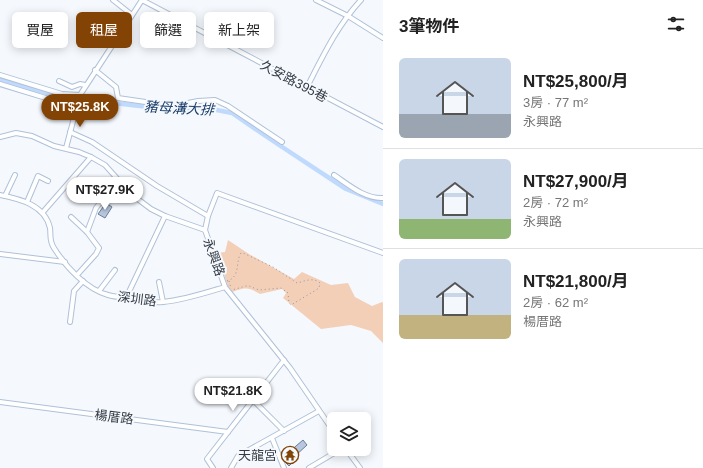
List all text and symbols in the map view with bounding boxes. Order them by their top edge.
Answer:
chip: 買屋 [12,12,68,48]
chip: 租屋 [76,12,132,48]
chip: 篩選 [140,12,196,48]
chip: 新上架 [204,12,274,48]
icon: filters [665,13,687,35]
text: 3筆物件 [399,17,459,36]
street label: 久安路395巷 [258,57,330,105]
text: NT$25,800/月 [523,72,629,91]
icon: home [431,74,479,122]
pin: NT$25.8K [39,94,121,128]
text: 3房 · 77 m² [523,95,588,110]
water label: 豬母溝大排 [144,98,216,118]
text: NT$25.8K [50,99,110,114]
text: 永興路 [523,114,562,129]
text: NT$27,900/月 [523,172,629,191]
icon: home [431,175,479,223]
pin: NT$27.9K [64,177,146,211]
text: NT$27.9K [75,182,135,197]
text: 2房 · 72 m² [523,195,588,210]
text: 永興路 [523,214,562,229]
street label: 永興路 [200,236,228,278]
text: NT$21,800/月 [523,272,629,291]
icon: home [431,275,479,323]
street label: 深圳路 [117,289,157,309]
text: 2房 · 62 m² [523,295,588,310]
text: 楊厝路 [523,314,562,329]
pin: NT$21.8K [192,378,274,412]
text: NT$21.8K [203,383,263,398]
street label: 楊厝路 [94,407,134,427]
map controls [327,412,371,456]
button: layers [327,412,371,456]
temple icon: 天龍宮 [280,445,300,465]
place label: 天龍宮 [238,448,277,463]

